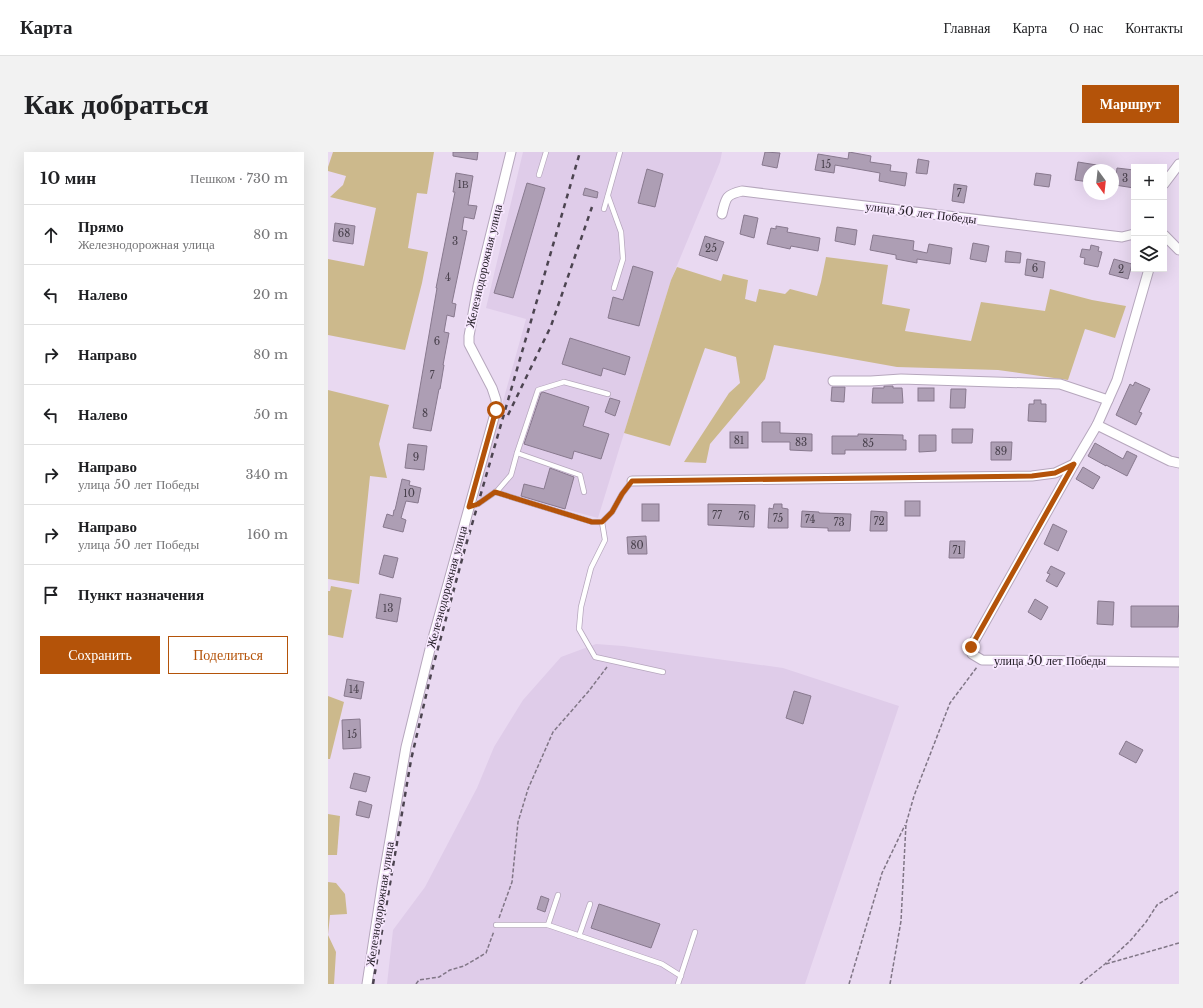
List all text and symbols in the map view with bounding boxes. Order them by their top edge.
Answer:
text: Карта [20,16,72,39]
text: Главная [943,19,990,37]
text: Карта [1012,19,1047,37]
text: О нас [1069,19,1103,37]
text: Контакты [1125,19,1183,37]
button: Маршрут [1082,85,1179,123]
text: Как добраться [24,87,209,122]
house number: 15 [821,158,831,171]
north arrow [1083,164,1119,200]
map controls [1131,164,1167,272]
button: + [1131,164,1167,200]
text: 10 мин [40,168,96,189]
text: Пешком · 730 m [190,170,288,187]
house number: 3 [1122,172,1128,185]
house number: 1В [457,178,469,191]
house number: 7 [956,187,962,200]
street label: улица 50 лет Победы [865,198,977,227]
button: − [1131,200,1167,236]
street label: Железнодорожная улица [462,202,505,329]
text: Прямо [78,217,124,236]
icon: ahead [40,224,62,246]
text: 80 m [253,226,288,243]
house number: 68 [338,227,350,240]
house number: 3 [452,235,458,248]
text: Железнодорожная улица [78,236,215,253]
button: layers [1131,236,1167,272]
house number: 25 [705,242,717,255]
house number: 6 [1032,262,1038,275]
house number: 2 [1118,263,1124,276]
house number: 4 [445,271,451,284]
icon: left [40,284,62,306]
text: Налево [78,285,128,304]
text: 20 m [253,286,288,303]
house number: 6 [434,335,440,348]
icon: right [40,344,62,366]
text: Направо [78,345,137,364]
text: 80 m [253,346,288,363]
house number: 7 [429,369,435,382]
route start [487,401,505,419]
icon: left [40,404,62,426]
text: Налево [78,405,128,424]
text: 50 m [254,406,288,423]
house number: 8 [422,407,428,420]
house number: 81 [734,434,744,447]
house number: 83 [795,436,807,449]
house number: 85 [862,437,874,450]
house number: 89 [995,445,1007,458]
house number: 9 [413,451,419,464]
text: Направо [78,457,137,476]
icon: right [40,464,62,486]
text: 340 m [245,466,288,483]
text: улица 50 лет Победы [78,476,199,493]
house number: 10 [403,487,415,500]
house number: 77 [712,509,723,522]
house number: 76 [738,510,750,523]
house number: 75 [773,512,784,525]
house number: 74 [805,513,815,526]
house number: 72 [873,515,885,528]
house number: 73 [833,516,845,529]
text: Направо [78,517,137,536]
street label: Железнодорожная улица [423,523,470,650]
icon: right [40,524,62,546]
text: 160 m [247,526,288,543]
text: улица 50 лет Победы [78,536,199,553]
house number: 80 [630,539,644,552]
house number: 71 [952,544,962,557]
icon: arrive [40,584,62,606]
text: Пункт назначения [78,585,204,604]
house number: 13 [383,602,393,615]
button: Сохранить [40,636,160,674]
button: Поделиться [168,636,288,674]
route end [962,638,980,656]
street label: улица 50 лет Победы [994,653,1106,668]
house number: 14 [349,683,359,696]
house number: 15 [347,728,357,741]
street label: Железнодорожная улица [362,840,397,967]

